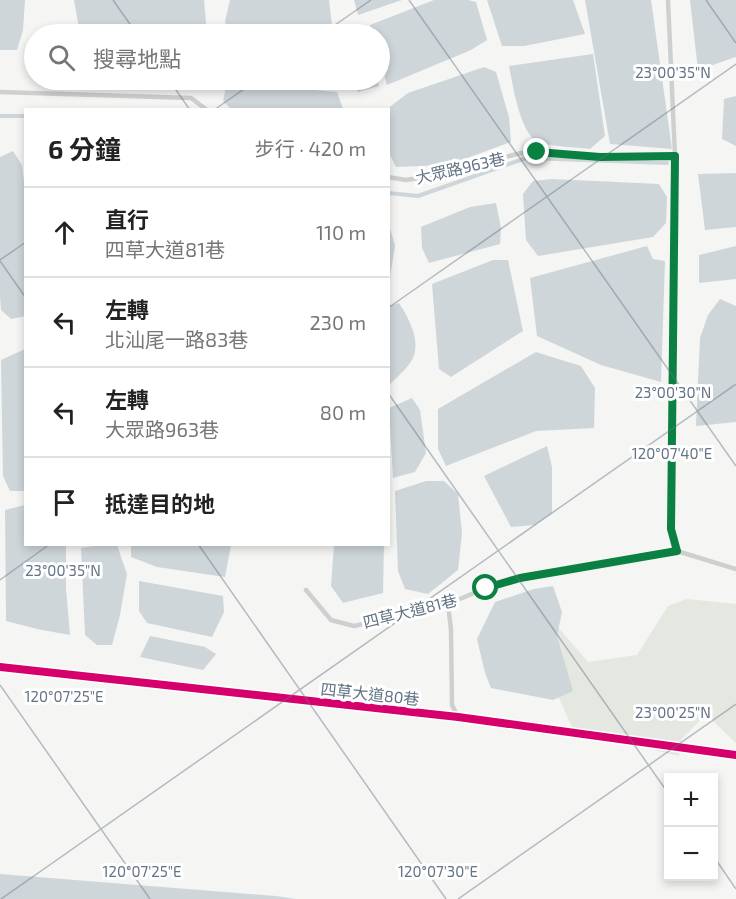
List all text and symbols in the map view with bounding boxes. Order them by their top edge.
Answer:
search box [24,24,390,90]
icon: search [45,41,78,74]
text: 搜尋地點 [93,45,181,71]
text: 23°00'35"N [635,63,711,81]
text: 6 分鐘 [48,133,121,164]
text: 步行 · 420 m [255,136,366,160]
route end [523,138,549,164]
street label: 大眾路963巷 [413,148,506,187]
text: 直行 [105,206,149,232]
icon: ahead [48,216,81,249]
text: 110 m [316,220,366,244]
text: 四草大道81巷 [105,237,225,261]
text: 左轉 [105,296,149,322]
icon: left [48,306,81,339]
text: 230 m [310,310,366,334]
text: 北汕尾一路83巷 [105,327,248,351]
text: 23°00'30"N [635,383,711,401]
text: 左轉 [105,386,149,412]
icon: left [48,396,81,429]
text: 80 m [320,400,366,424]
text: 大眾路963巷 [105,417,219,441]
text: 120°07'40"E [632,444,712,462]
icon: arrive [48,486,81,519]
text: 抵達目的地 [105,490,215,516]
text: 23°00'35"N [25,561,101,579]
route start [472,574,498,600]
street label: 四草大道81巷 [361,590,459,631]
street label: 四草大道80巷 [320,679,420,708]
text: 120°07'25"E [25,687,103,705]
text: 23°00'25"N [635,703,711,721]
map controls [664,773,718,881]
button: + [664,773,718,827]
button: − [664,827,718,881]
text: 120°07'25"E [103,862,181,880]
text: 120°07'30"E [398,862,478,880]

